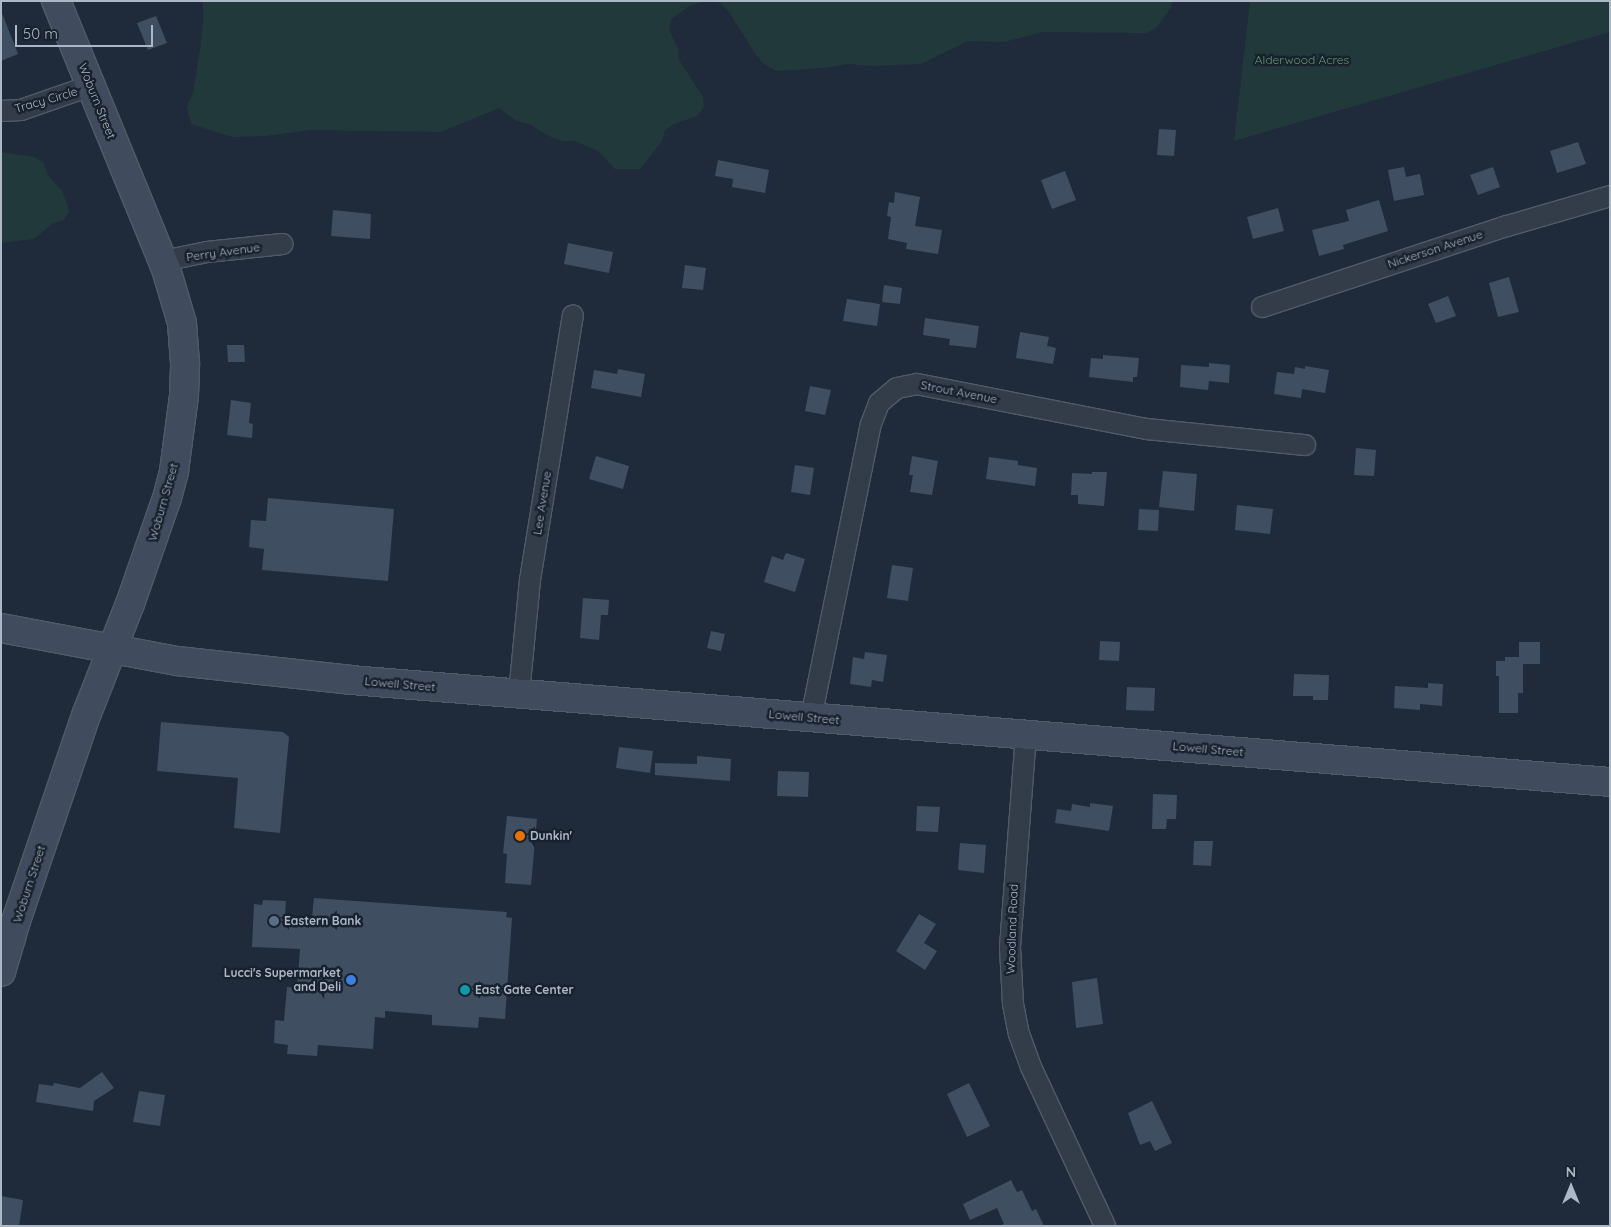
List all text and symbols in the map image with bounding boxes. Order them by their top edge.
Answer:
scale bar [18,15,155,47]
text: 50 m [23,24,58,43]
park label: Alderwood Acres [1255,53,1349,67]
street label: Woburn Street [75,61,119,141]
street label: Tracy Circle [13,84,79,116]
street label: Nickerson Avenue [1386,227,1484,271]
street label: Perry Avenue [185,240,261,264]
street label: Strout Avenue [920,378,998,406]
street label: Woburn Street [145,461,181,543]
street label: Lee Avenue [530,470,554,536]
street label: Lowell Street [364,674,436,694]
street label: Lowell Street [768,707,840,727]
street label: Lowell Street [1172,739,1244,759]
place label: Dunkin' [530,829,572,843]
marker: Dunkin' [514,830,526,842]
street label: Woburn Street [10,844,48,924]
street label: Woodland Road [1003,884,1021,974]
place label: Eastern Bank [284,914,361,928]
marker: Eastern Bank [268,915,280,927]
place label: Lucci's Supermarket and Deli [224,966,341,994]
marker: Lucci's Supermarket and Deli [345,974,357,986]
place label: East Gate Center [475,983,574,997]
marker: East Gate Center [459,984,471,996]
north arrow [1546,1162,1596,1212]
text: N [1566,1163,1576,1181]

